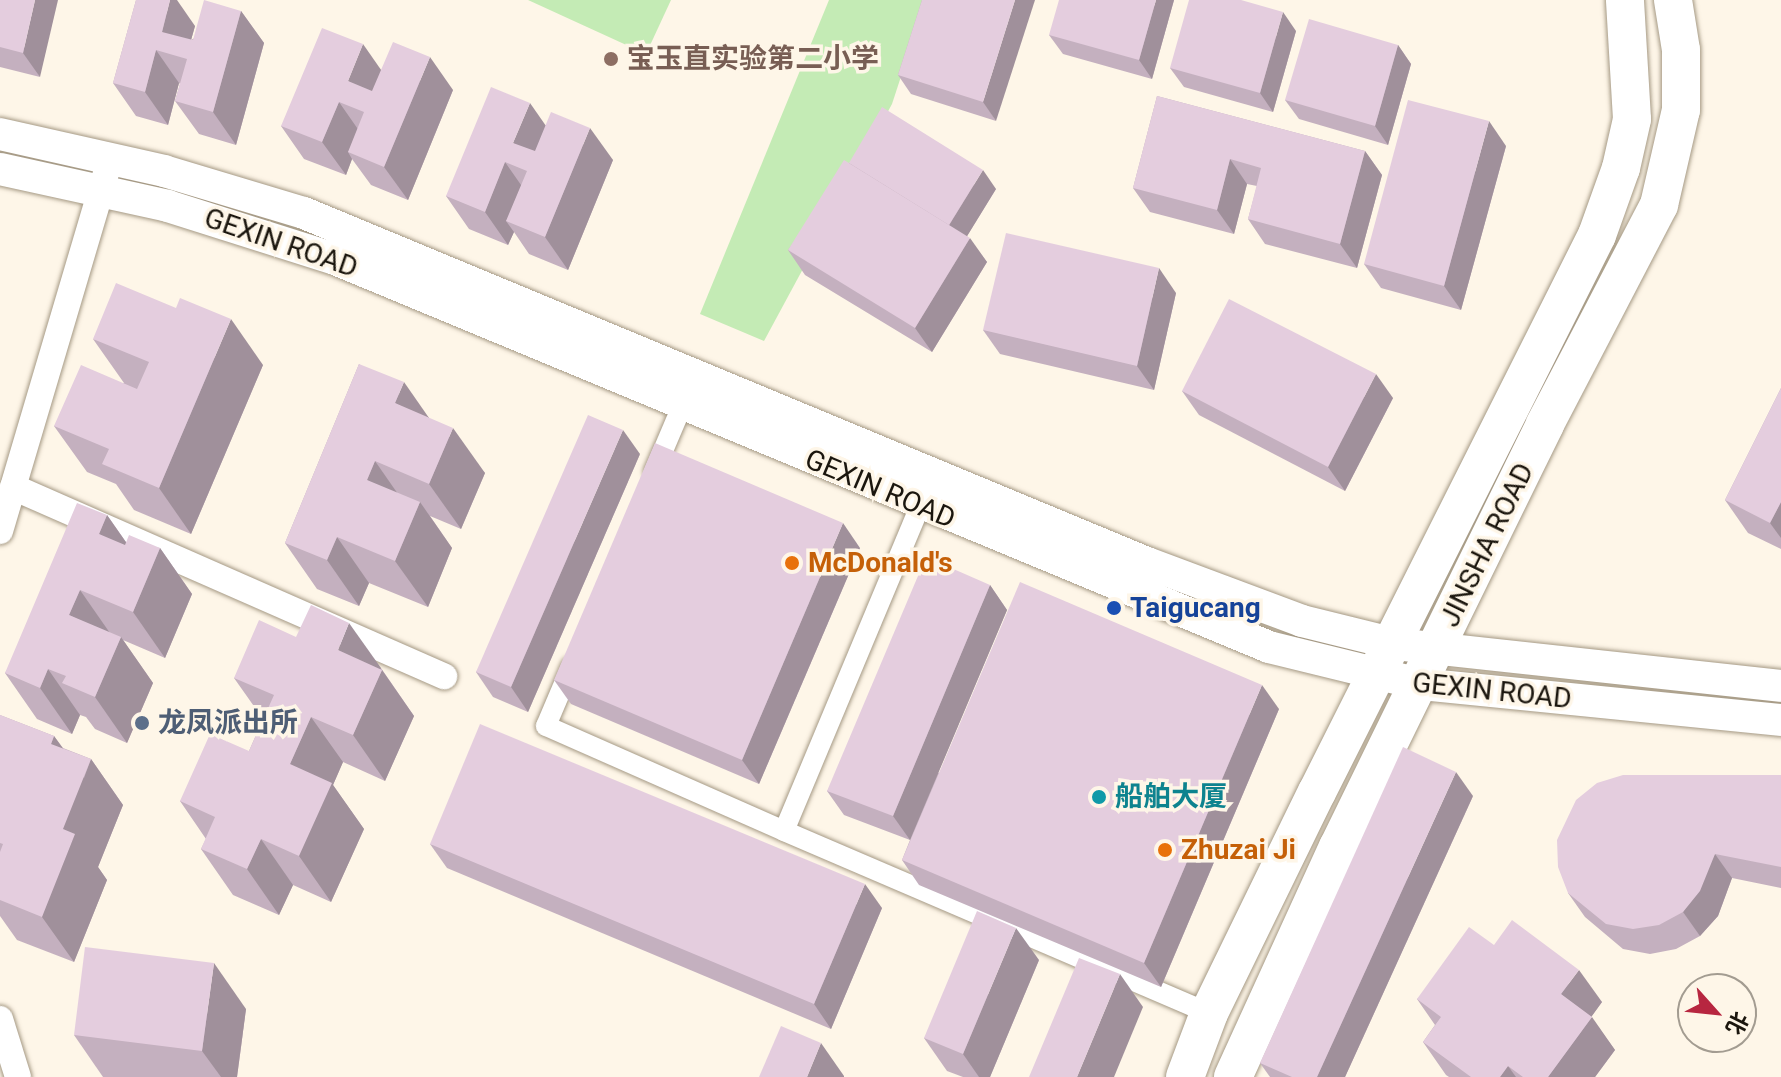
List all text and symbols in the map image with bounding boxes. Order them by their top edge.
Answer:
place label: 宝玉直实验第二小学 [627,42,879,76]
marker: 宝玉直实验第二小学 [602,50,620,68]
street label: GEXIN ROAD [200,201,362,285]
street label: GEXIN ROAD [800,442,960,536]
street label: JINSHA ROAD [1433,458,1541,632]
place label: McDonald's [808,546,953,580]
marker: McDonald's [783,554,801,572]
place label: Taigucang [1130,591,1261,625]
marker: Taigucang [1105,599,1123,617]
street label: GEXIN ROAD [1411,666,1573,716]
place label: 龙凤派出所 [158,706,298,740]
marker: 龙凤派出所 [133,714,151,732]
place label: 船舶大厦 [1115,780,1227,814]
marker: 船舶大厦 [1090,788,1108,806]
place label: Zhuzai Ji [1181,833,1296,867]
marker: Zhuzai Ji [1156,841,1174,859]
north arrow [1677,973,1757,1053]
text: 北 [1721,1008,1753,1039]

